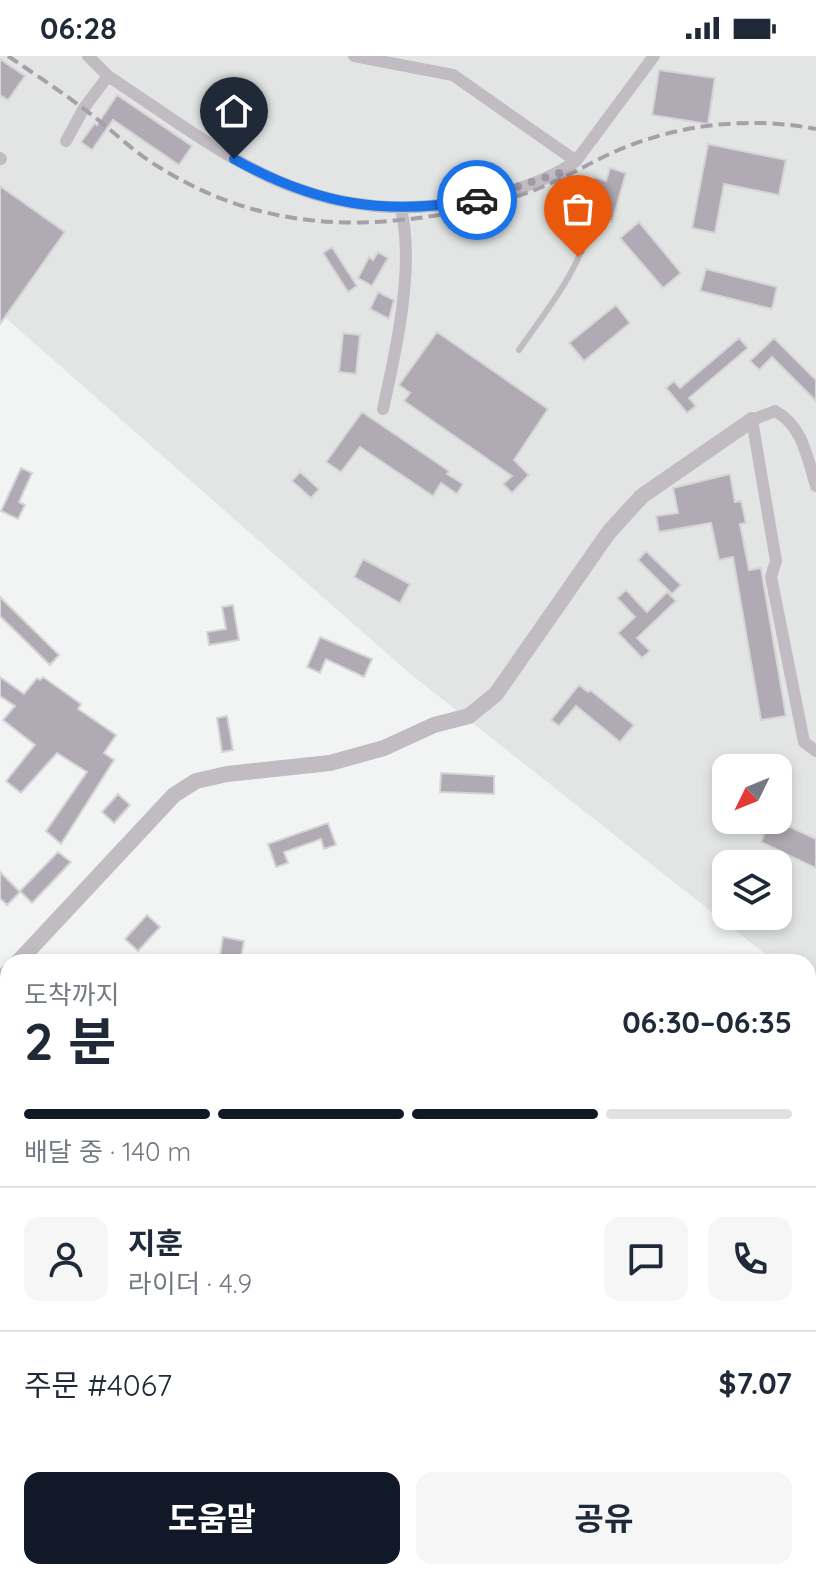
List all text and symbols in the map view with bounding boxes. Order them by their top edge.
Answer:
text: 06:28 [40,9,117,47]
pin [200,77,268,159]
icon: home [212,89,256,133]
courier [437,160,517,240]
pin [544,175,612,257]
icon: car [455,178,499,222]
icon: bag [556,187,600,231]
north arrow [712,754,792,834]
map controls [712,754,792,930]
button: layers [712,850,792,930]
text: 도착까지 [24,978,120,1011]
text: 06:30–06:35 [622,1003,792,1041]
text: 2 분 [24,1008,116,1073]
text: 배달 중 · 140 m [24,1135,191,1168]
button: person [24,1217,108,1301]
button: chat [604,1217,688,1301]
button: phone [708,1217,792,1301]
text: 지훈 [128,1224,183,1262]
text: 라이더 · 4.9 [128,1267,252,1300]
text: $7.07 [719,1364,792,1402]
text: 주문 #4067 [24,1366,172,1404]
button: 도움말 [24,1472,400,1564]
button: 공유 [416,1472,792,1564]

